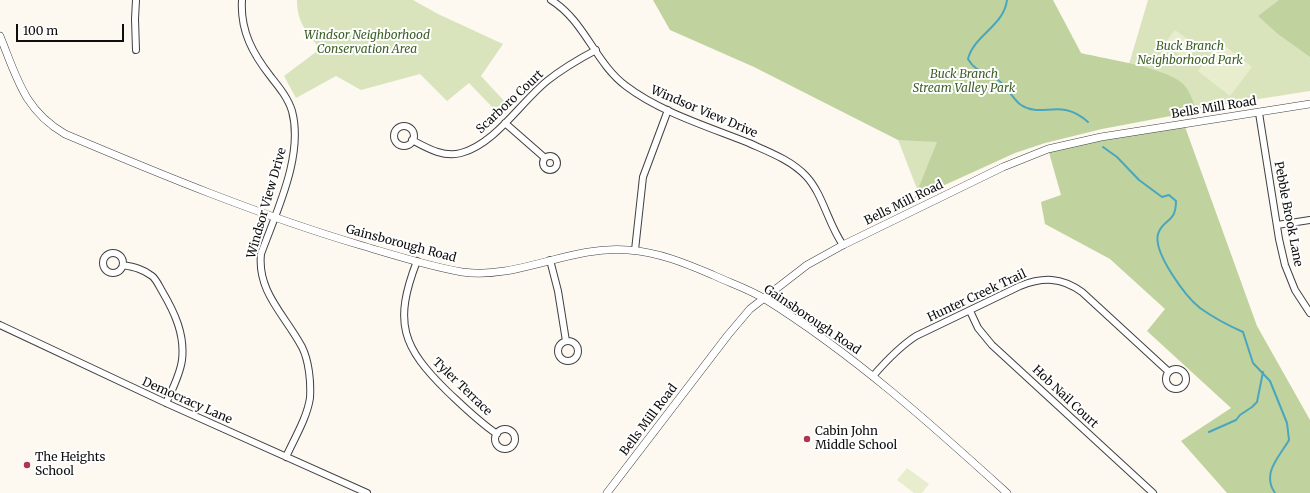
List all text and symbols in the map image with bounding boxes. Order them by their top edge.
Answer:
scale bar [18,16,126,42]
text: 100 m [23,23,58,38]
park label: Windsor Neighborhood Conservation Area [304,29,430,57]
park label: Buck Branch Neighborhood Park [1137,40,1243,68]
street label: Scarboro Court [473,67,547,137]
park label: Buck Branch Stream Valley Park [913,68,1015,96]
street label: Windsor View Drive [649,83,759,141]
street label: Bells Mill Road [1170,94,1258,122]
street label: Windsor View Drive [244,146,290,260]
street label: Pebble Brook Lane [1271,160,1305,268]
street label: Bells Mill Road [862,178,946,228]
street label: Gainsborough Road [344,222,458,266]
street label: Hunter Creek Trail [925,267,1029,325]
street label: Gainsborough Road [761,282,863,358]
street label: Tyler Terrace [429,355,495,419]
street label: Hob Nail Court [1029,363,1101,431]
street label: Democracy Lane [140,375,234,427]
street label: Bells Mill Road [617,381,681,459]
place label: Cabin John Middle School [815,425,897,453]
marker: Cabin John Middle School [802,434,812,444]
place label: The Heights School [35,451,105,479]
marker: The Heights School [22,460,32,470]

